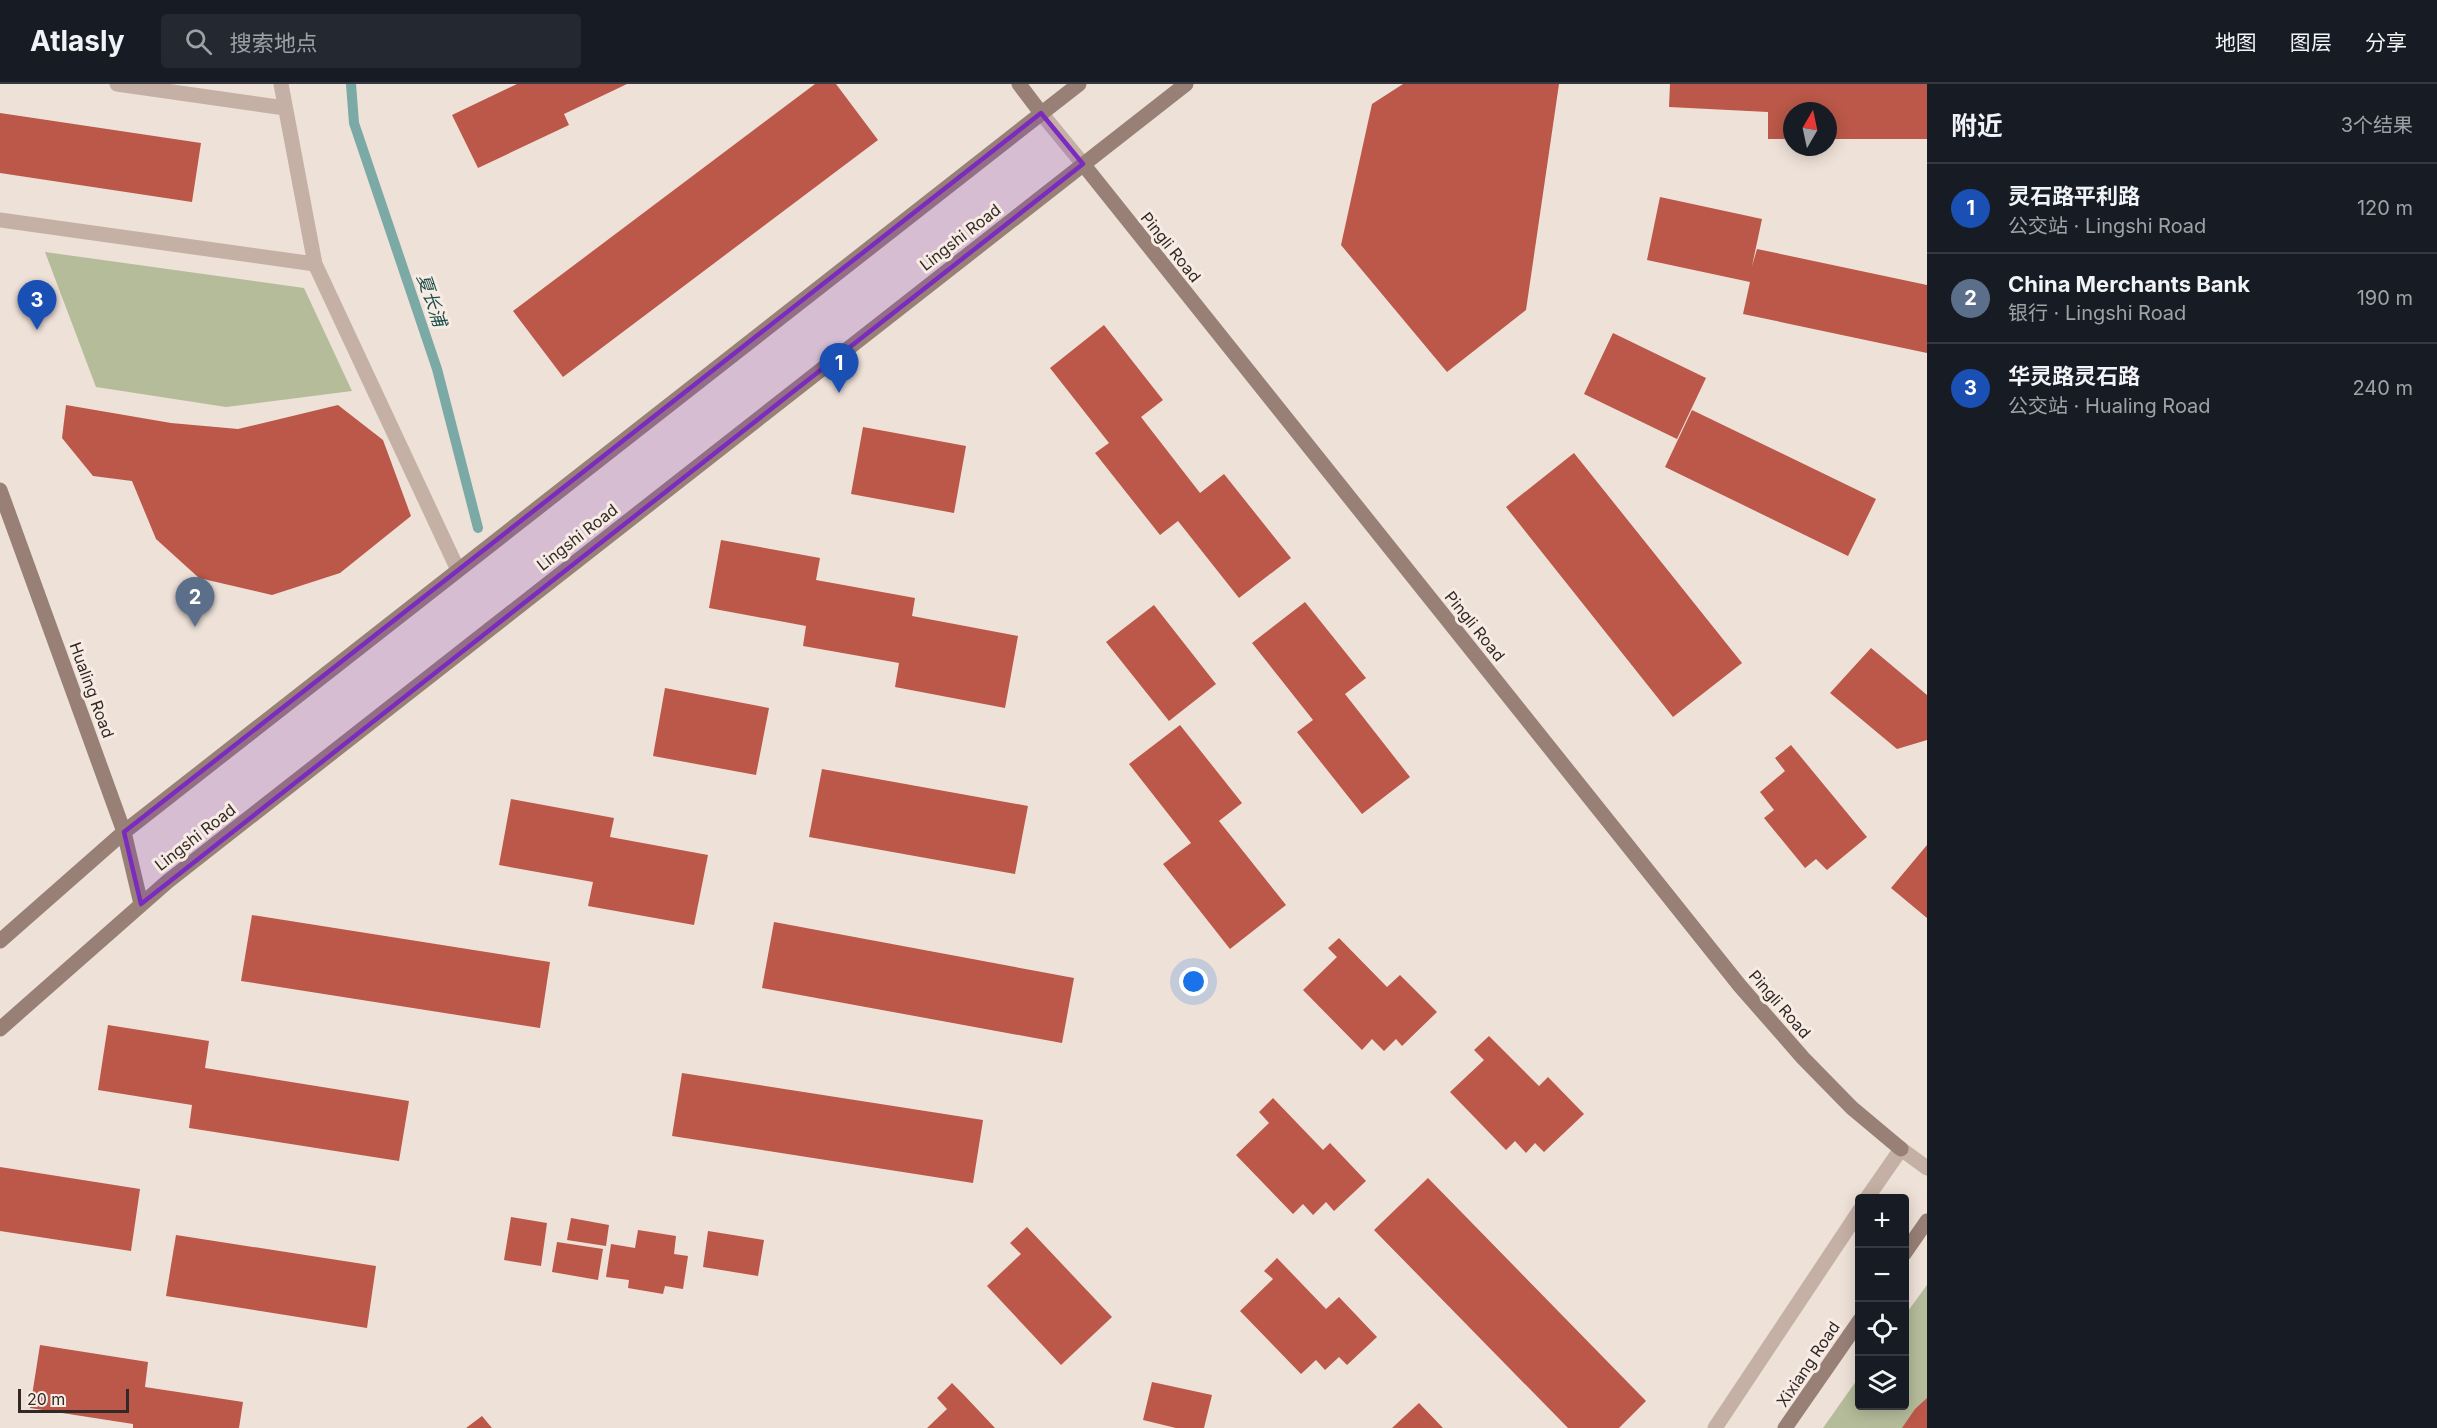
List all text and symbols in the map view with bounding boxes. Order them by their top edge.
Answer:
search box [161,14,581,68]
text: Atlasly [30,24,125,58]
icon: search [182,25,215,58]
text: 搜索地点 [230,30,318,56]
text: 地图 [2215,30,2257,55]
text: 图层 [2290,30,2332,55]
text: 分享 [2365,30,2407,55]
north arrow [1783,102,1837,156]
text: 附近 [1951,110,2003,141]
text: 3个结果 [2341,113,2413,137]
text: 灵石路平利路 [2008,183,2140,209]
text: 1 [1966,196,1975,220]
text: 120 m [2357,196,2413,220]
street label: Lingshi Road [916,199,1004,275]
street label: Pingli Road [1137,208,1205,286]
text: 公交站 · Lingshi Road [2008,214,2206,238]
water label: 夏长浦 [413,271,452,332]
text: China Merchants Bank [2008,271,2250,297]
pin: 3 [18,280,57,330]
text: 2 [1964,286,1977,310]
text: 190 m [2357,286,2413,310]
text: 银行 · Lingshi Road [2008,301,2186,325]
pin: 1 [820,344,858,393]
text: 华灵路灵石路 [2008,363,2140,389]
text: 3 [1964,376,1977,400]
text: 240 m [2352,376,2413,400]
text: 公交站 · Hualing Road [2008,394,2211,418]
street label: Lingshi Road [533,499,621,575]
pin: 2 [176,578,214,627]
street label: Pingli Road [1441,587,1509,665]
street label: Hualing Road [65,639,119,741]
street label: Lingshi Road [151,799,239,875]
street label: Pingli Road [1745,966,1815,1042]
your location [1179,967,1208,996]
map controls [1855,1194,1909,1410]
button: + [1855,1194,1909,1248]
button: − [1855,1248,1909,1302]
button: locate [1855,1302,1909,1356]
street label: Xixiang Road [1772,1317,1844,1411]
button: layers [1855,1356,1909,1410]
scale bar [18,1386,129,1414]
text: 20 m [27,1389,65,1409]

